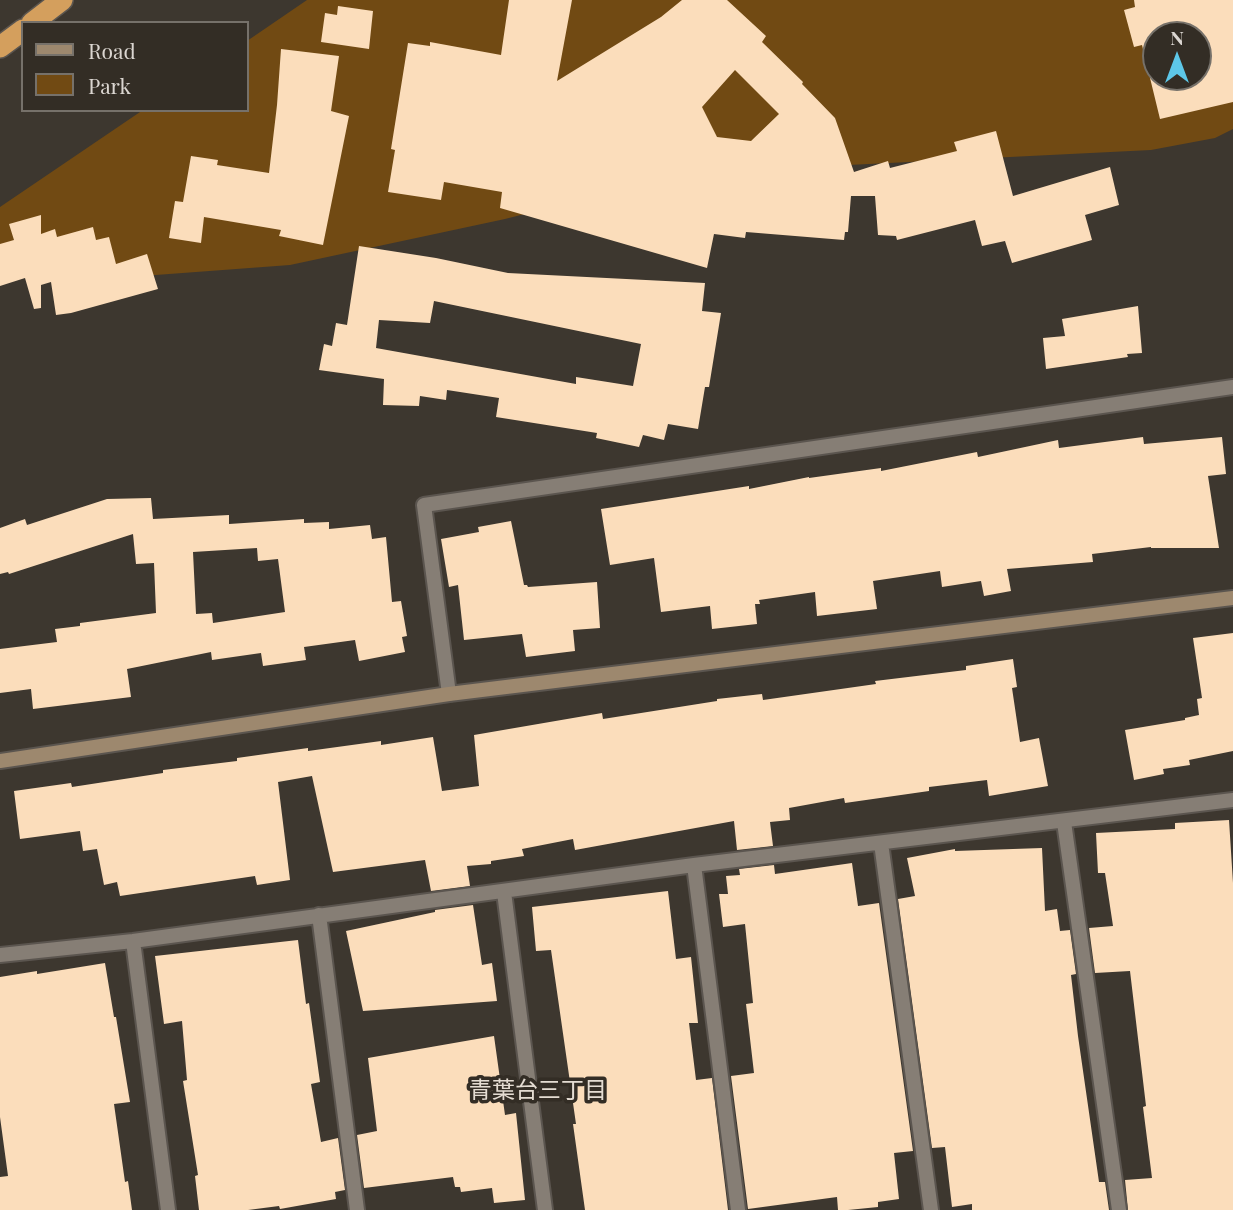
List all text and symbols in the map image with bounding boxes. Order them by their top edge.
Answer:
legend [21,21,248,112]
north arrow [1142,21,1212,91]
text: N [1170,24,1184,50]
text: Road [88,36,136,64]
text: Park [88,71,131,99]
district label: 青葉台三丁目 [469,1077,607,1105]

